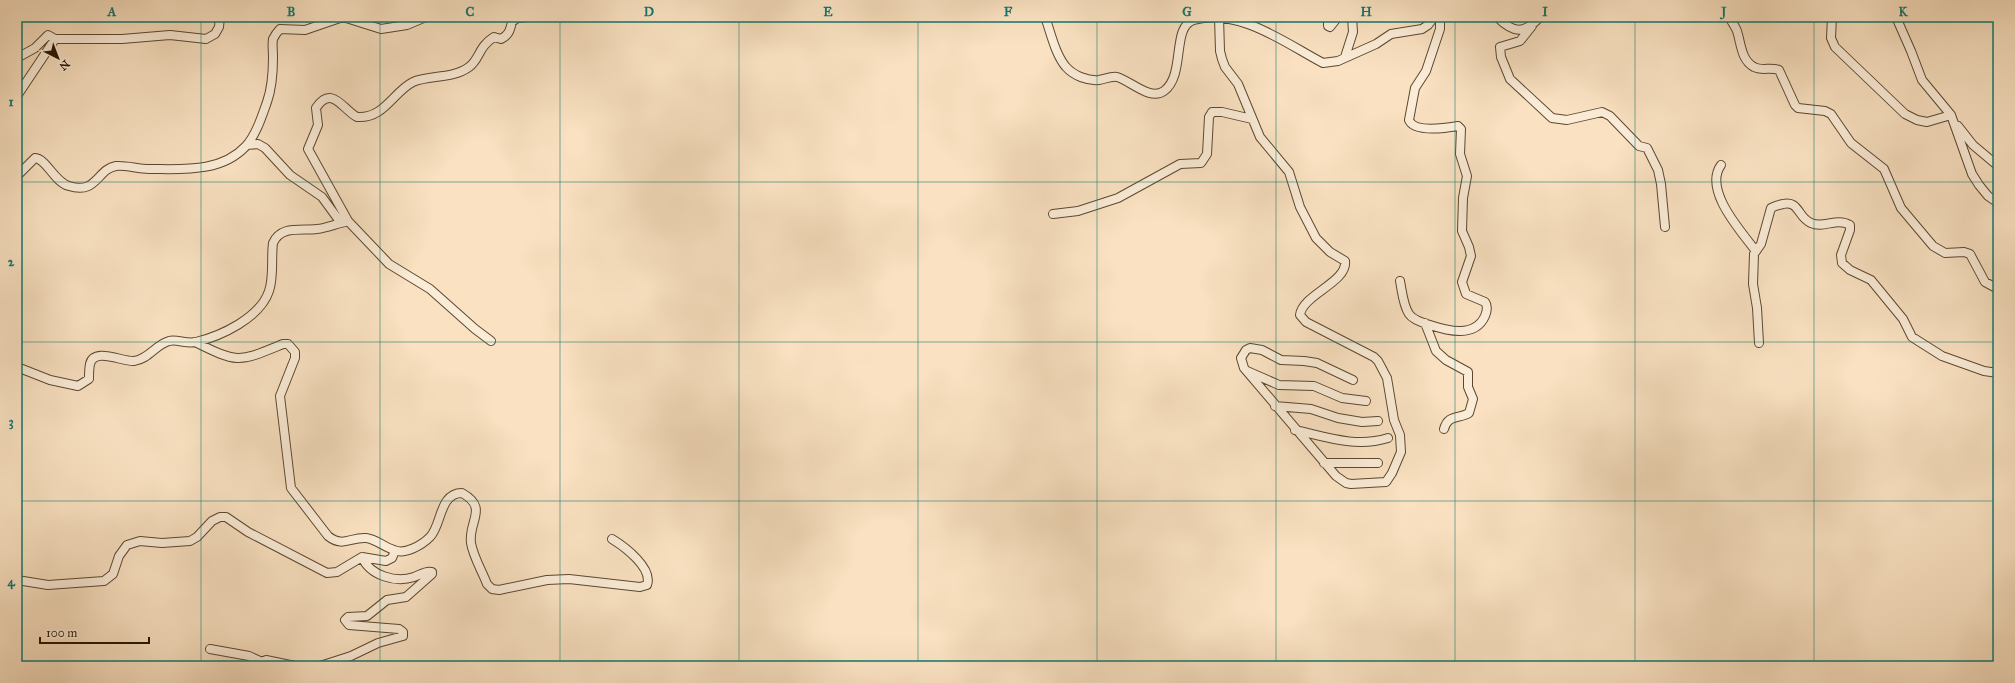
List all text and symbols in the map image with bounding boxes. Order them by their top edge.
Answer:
text: A [107,4,117,20]
text: B [287,4,296,20]
text: C [466,4,475,20]
text: D [644,4,654,20]
text: E [823,4,833,20]
text: F [1004,4,1013,20]
text: G [1182,4,1192,20]
text: H [1360,4,1372,20]
text: I [1542,4,1548,20]
text: J [1719,4,1727,20]
text: K [1898,4,1908,20]
north arrow [38,38,78,78]
text: N [56,57,72,73]
text: 1 [8,94,14,110]
text: 2 [8,254,15,270]
text: 3 [8,414,14,430]
text: 4 [7,574,15,590]
scale bar [40,619,149,645]
text: 100 m [46,626,77,640]

